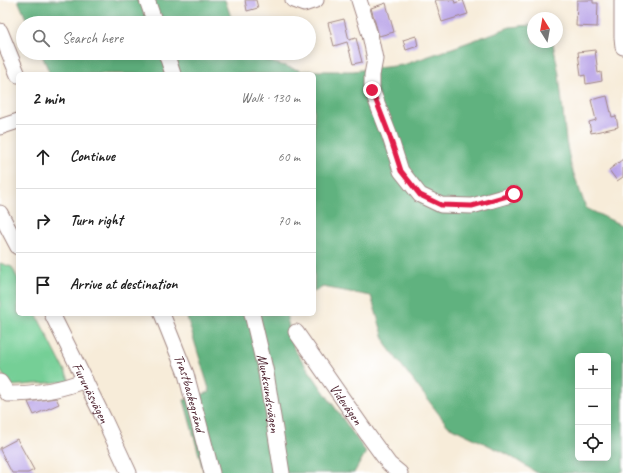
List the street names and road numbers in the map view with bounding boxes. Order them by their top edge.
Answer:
street label: Trastbackegränd [170,352,209,436]
street label: Munksundsvägen [253,352,284,435]
street label: Furunäsvägen [68,360,113,427]
street label: Videvägen [326,381,367,429]

